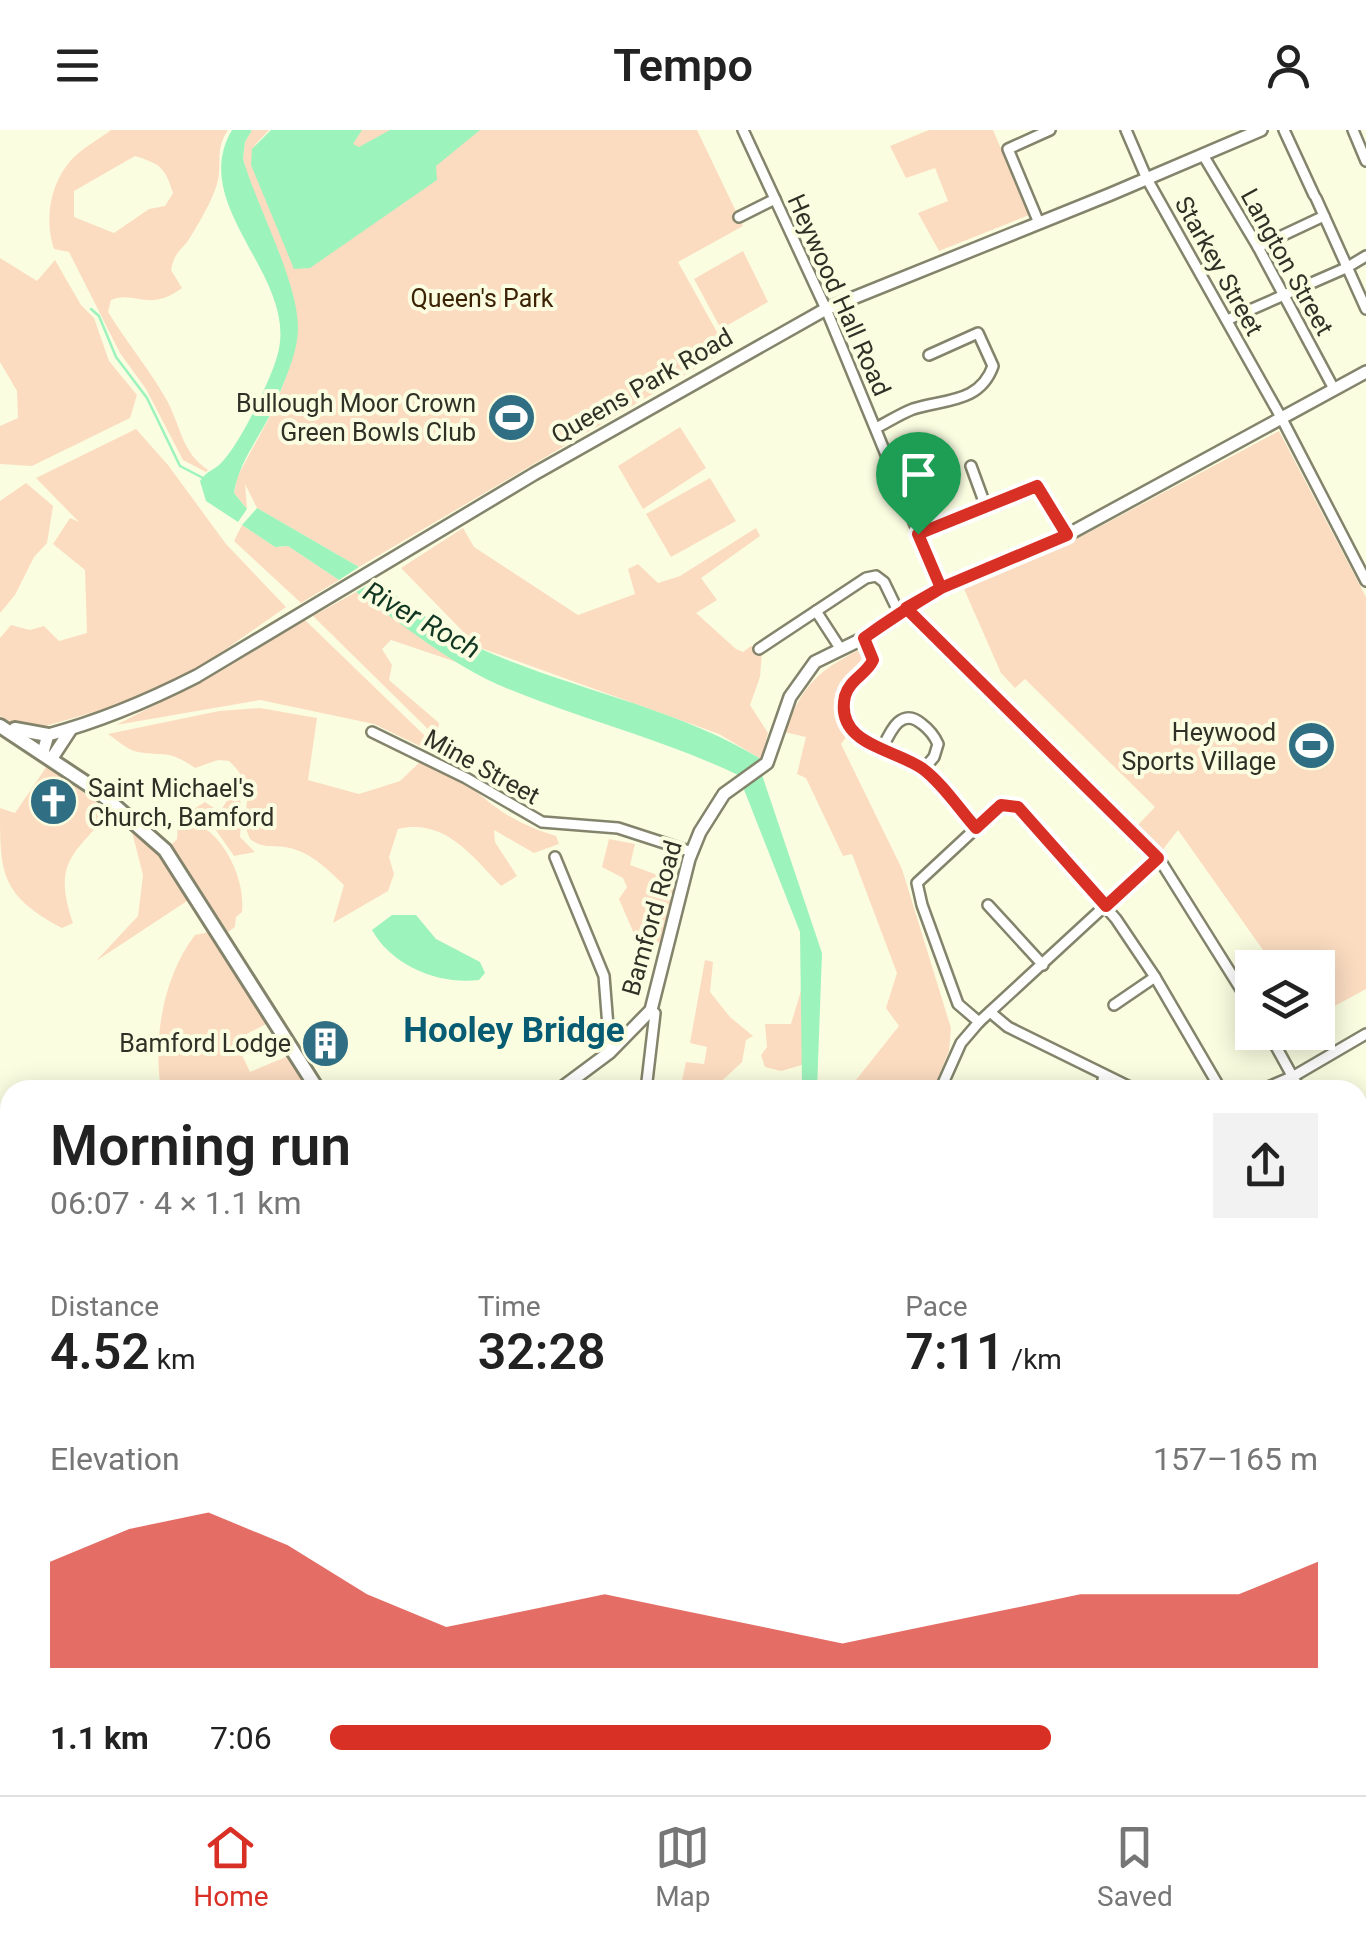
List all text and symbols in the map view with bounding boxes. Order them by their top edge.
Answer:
icon: menu [50,38,105,93]
icon: person [1261,38,1316,93]
text: Tempo [613,39,753,92]
street label: Langton Street [1235,184,1339,340]
street label: Heywood Hall Road [782,190,896,400]
street label: Starkey Street [1169,191,1269,341]
park label: Queen's Park [411,284,554,313]
street label: Queens Park Road [546,322,738,450]
place label: Bullough Moor Crown Green Bowls Club [236,389,476,447]
sports icon: Bullough Moor Crown Green Bowls Club [485,391,537,443]
pin [876,432,961,535]
icon: arrive [891,447,946,502]
water label: River Roch [358,574,486,666]
place label: Heywood Sports Village [1121,718,1276,776]
sports icon: Heywood Sports Village [1285,720,1337,772]
street label: Mine Street [419,724,545,810]
place label: Saint Michael's Church, Bamford [88,774,274,832]
church icon: Saint Michael's Church, Bamford [27,776,79,828]
street label: Bamford Road [616,837,688,999]
map controls [1235,950,1335,1050]
button: layers [1235,950,1335,1050]
district label: Hooley Bridge [403,1010,625,1051]
building icon: Bamford Lodge [300,1017,352,1069]
place label: Bamford Lodge [119,1029,291,1058]
button: share [1213,1113,1318,1218]
text: Morning run [50,1114,351,1178]
text: 06:07 · 4 × 1.1 km [50,1184,301,1222]
text: Distance [50,1290,159,1323]
text: Time [478,1290,541,1323]
text: Pace [905,1290,968,1323]
text: 4.52 [50,1323,150,1381]
text: 32:28 [478,1323,606,1381]
text: 7:11 [905,1323,1005,1381]
text: km [150,1343,196,1376]
text: /km [1005,1343,1062,1376]
text: Elevation [50,1440,180,1478]
text: 157–165 m [1153,1440,1318,1478]
text: 1.1 km [50,1719,149,1757]
text: 7:06 [210,1719,272,1757]
tab: Home [193,1820,269,1913]
tab: Map [655,1820,711,1913]
tab: Saved [1097,1820,1173,1913]

